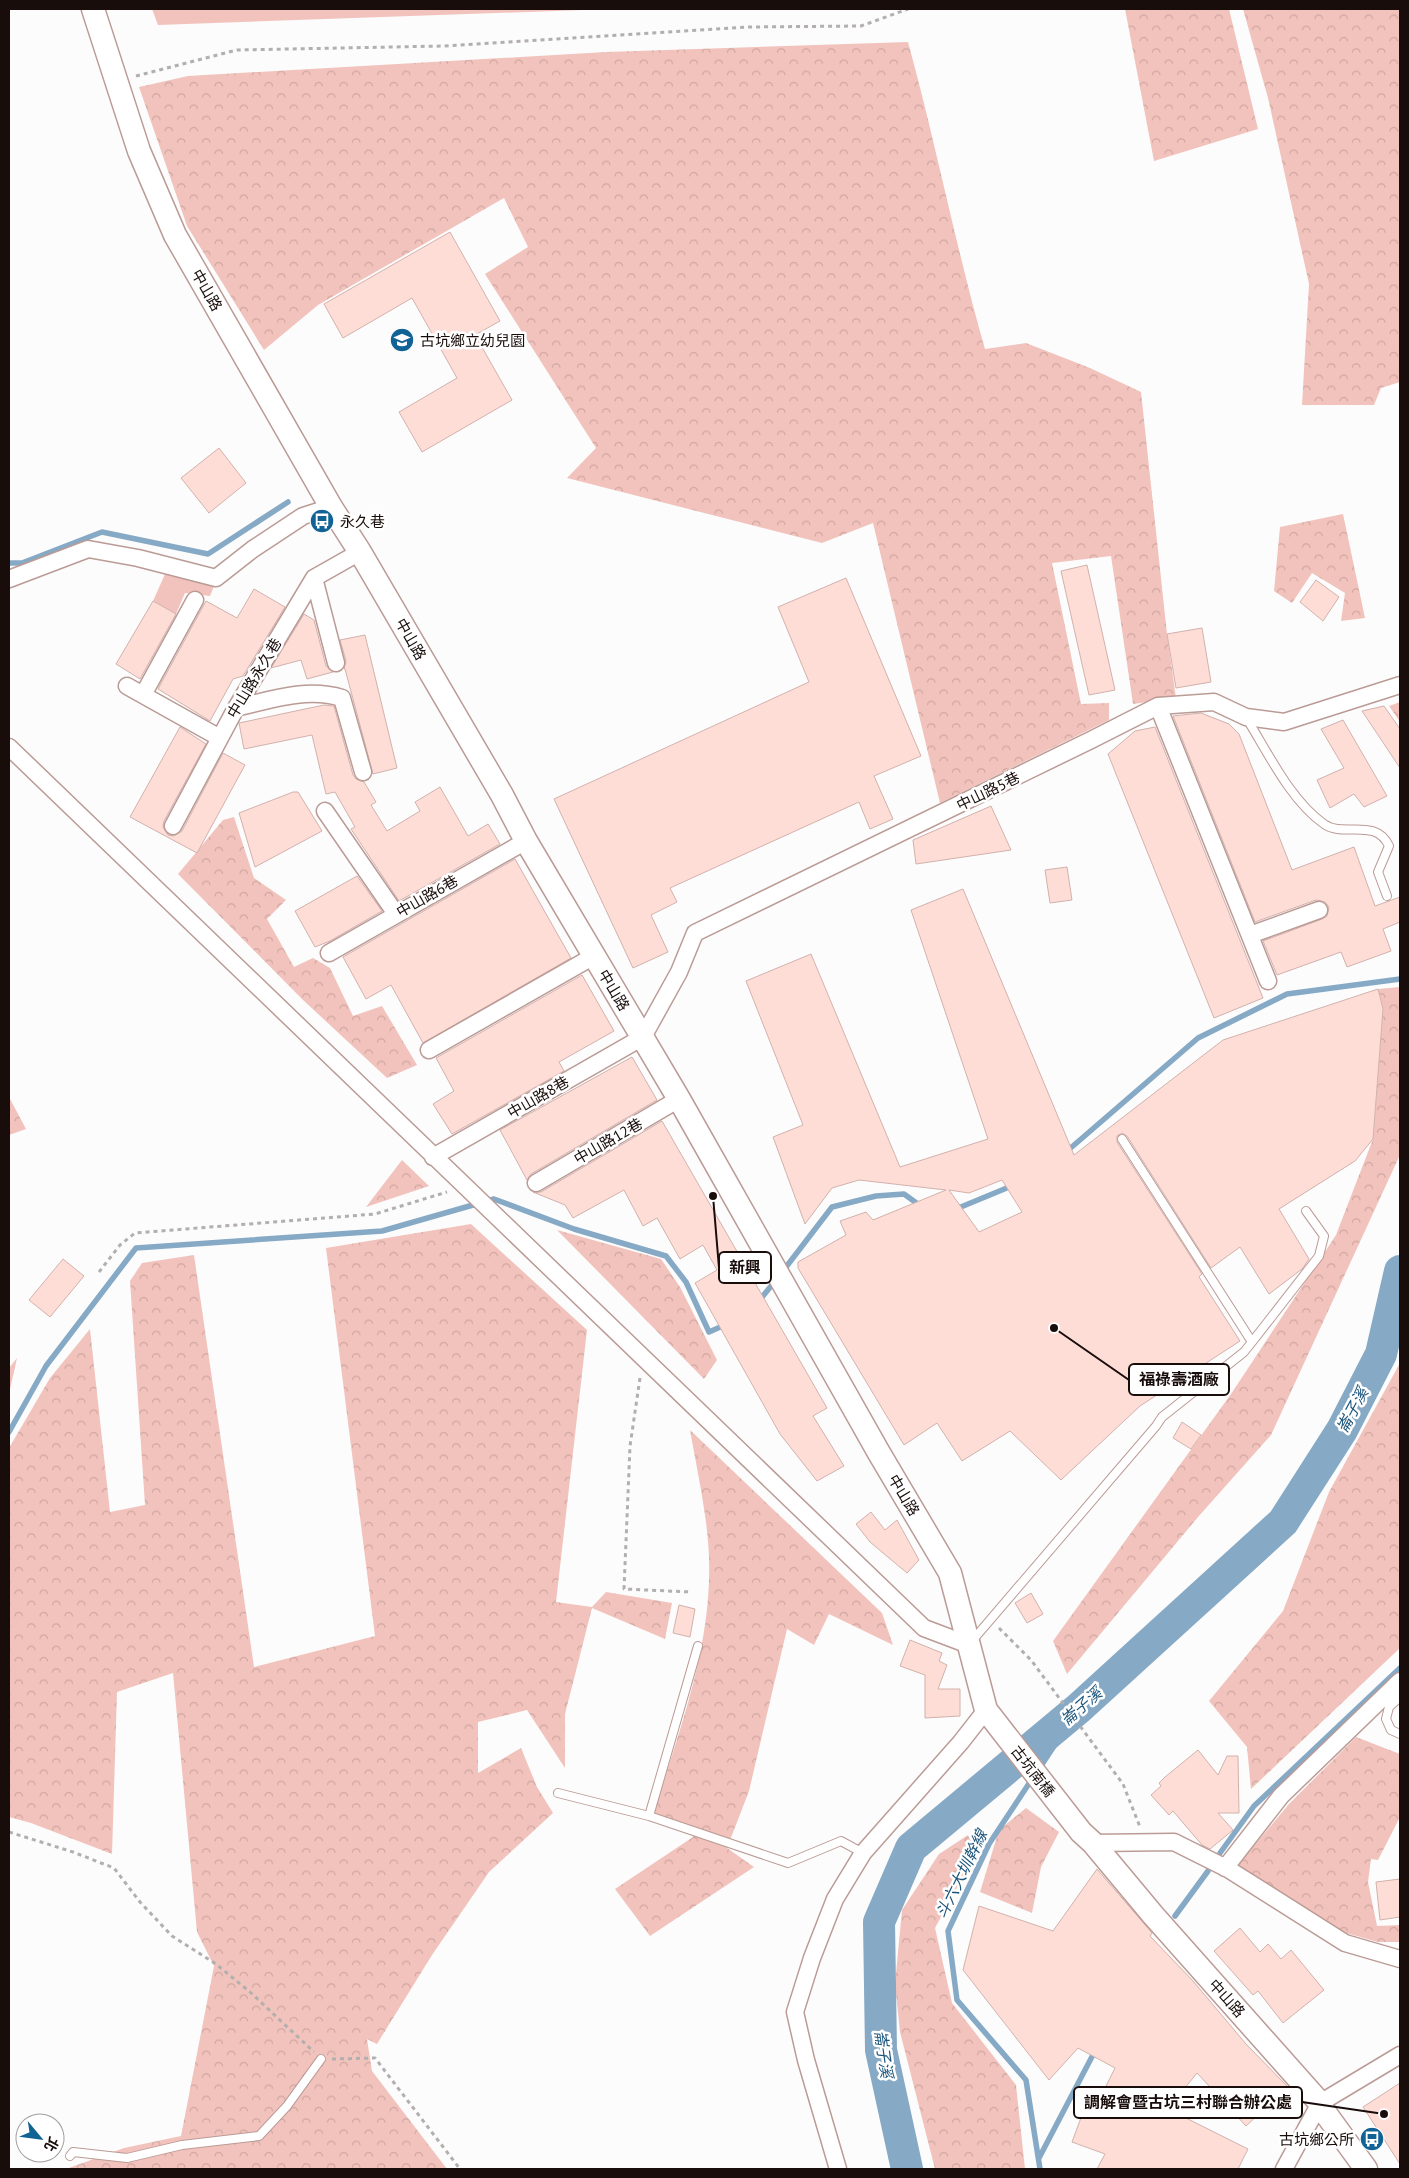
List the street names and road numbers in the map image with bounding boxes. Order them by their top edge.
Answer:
street label: 中山路 [188,266,226,314]
street label: 中山路 [392,615,430,663]
street label: 中山路永久巷 [223,635,285,721]
street label: 中山路5巷 [953,768,1023,814]
street label: 中山路6巷 [393,871,461,921]
street label: 中山路 [594,966,634,1014]
street label: 中山路8巷 [504,1072,572,1122]
street label: 中山路12巷 [570,1114,646,1168]
street label: 中山路 [884,1471,924,1519]
street label: 古坑南橋 [1007,1742,1059,1800]
street label: 中山路 [1205,1975,1249,2021]

